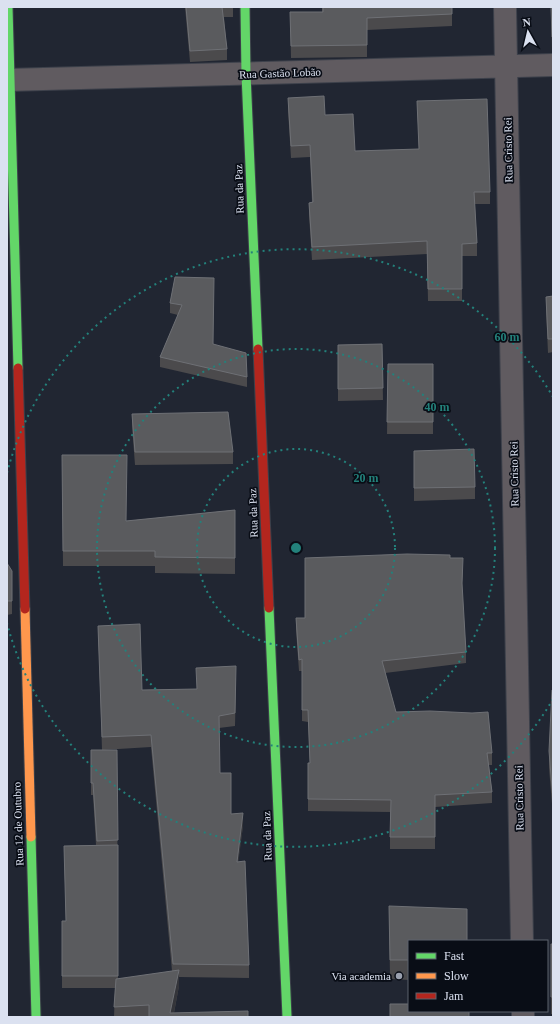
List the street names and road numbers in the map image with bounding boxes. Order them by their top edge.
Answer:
street label: Rua Gastão Lobão [239,66,322,80]
street label: Rua Cristo Rei [501,117,515,183]
street label: Rua da Paz [232,164,246,214]
street label: Rua Cristo Rei [507,441,521,507]
street label: Rua da Paz [246,488,260,538]
street label: Rua Cristo Rei [512,765,526,831]
street label: Rua 12 de Outubro [11,781,25,866]
street label: Rua da Paz [260,811,274,861]

